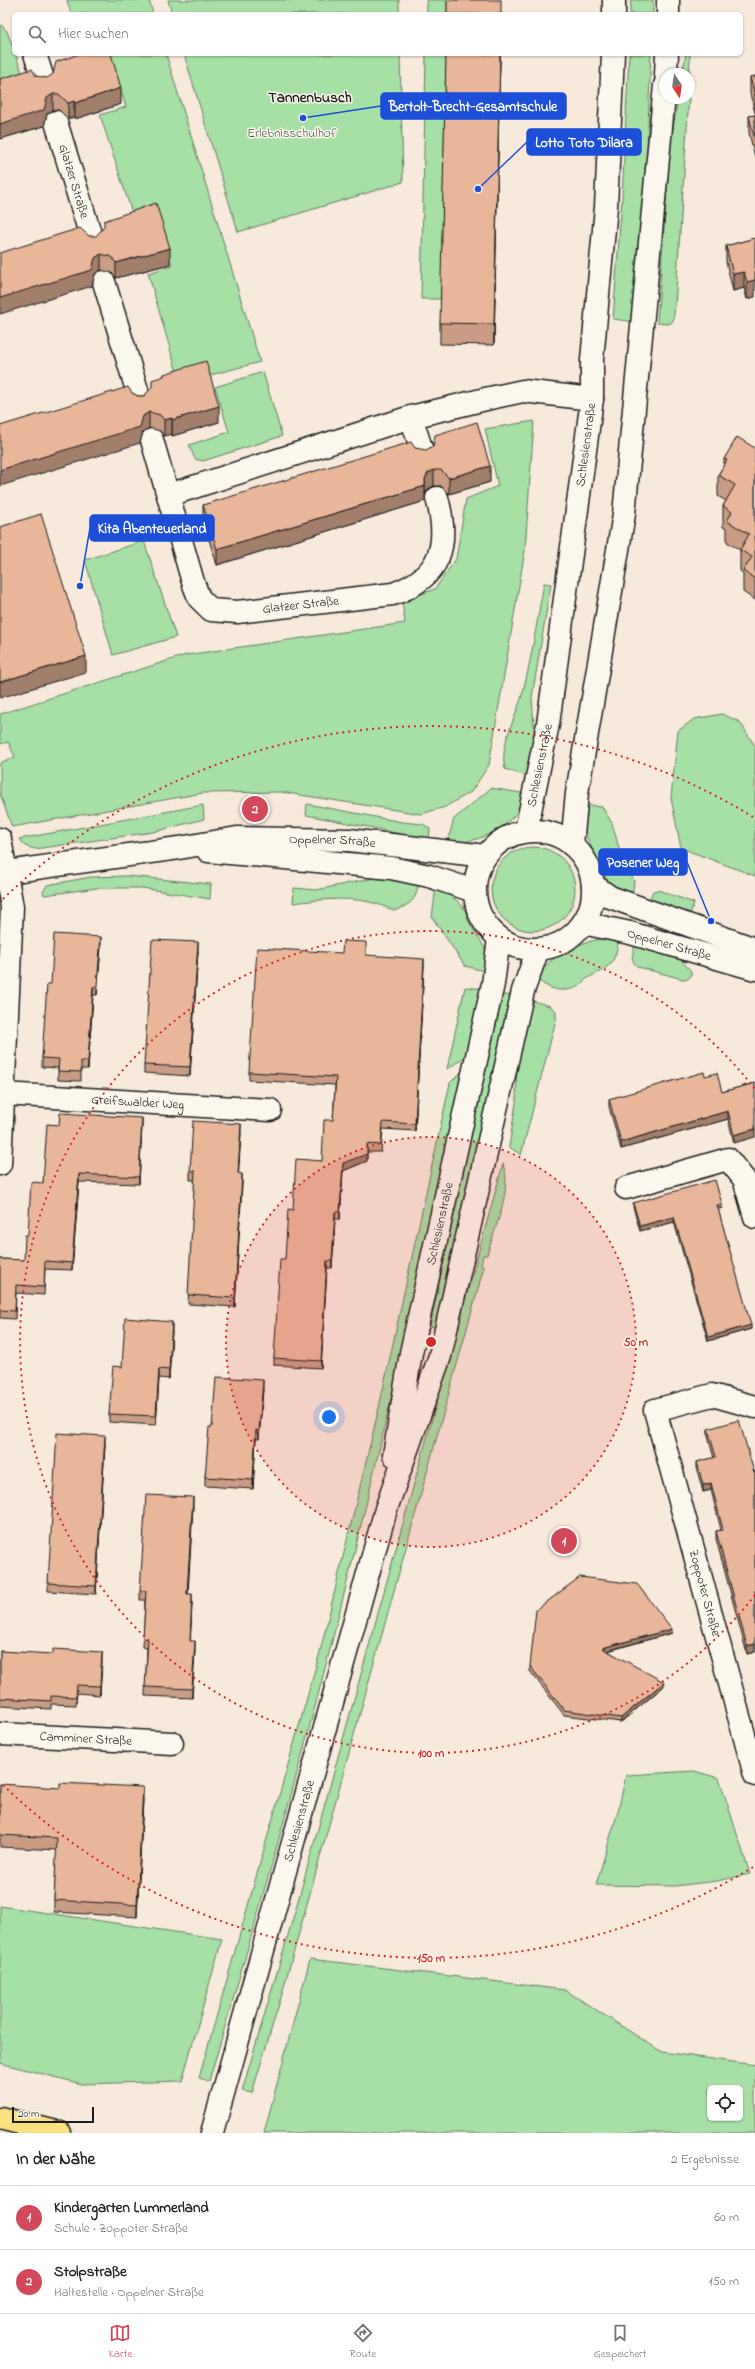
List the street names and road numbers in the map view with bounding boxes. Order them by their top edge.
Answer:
street label: Glatzer Straße [54,142,94,221]
street label: Schlesienstraße [571,402,601,488]
street label: Glatzer Straße [261,591,340,618]
street label: Schlesienstraße [522,722,557,809]
street label: Oppelner Straße [289,829,377,853]
street label: Oppelner Straße [625,923,714,966]
street label: Greifswalder Weg [91,1090,185,1115]
street label: Schlesienstraße [421,1180,458,1267]
street label: Zoppoter Straße [684,1547,726,1638]
street label: Camminer Straße [39,1727,133,1750]
street label: Schlesienstraße [279,1778,320,1864]

